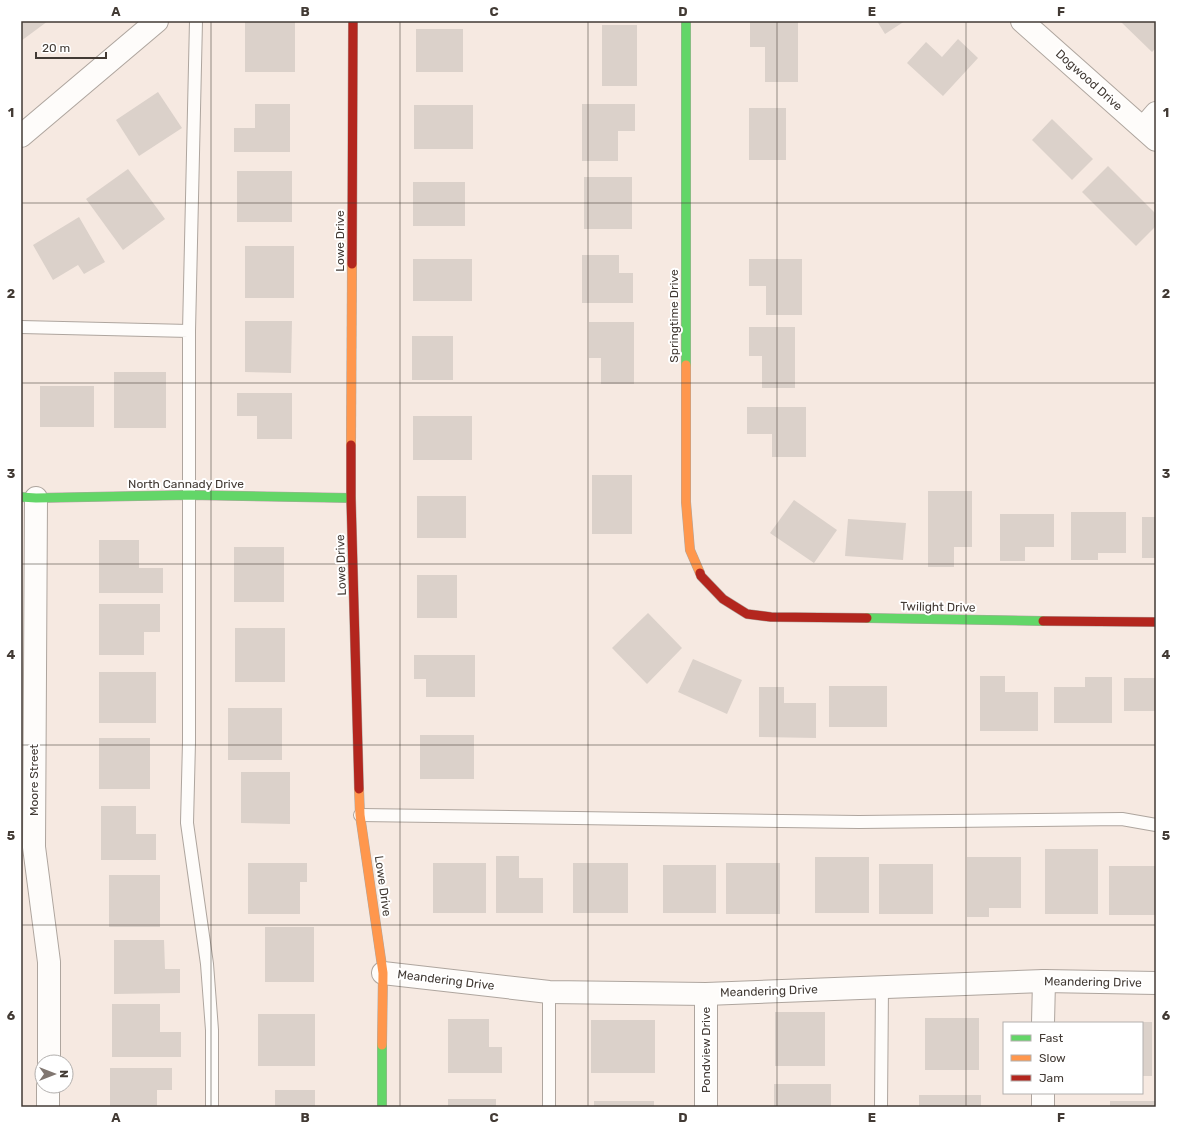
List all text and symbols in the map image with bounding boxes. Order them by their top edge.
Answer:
text: A [111,4,121,19]
text: B [300,4,310,19]
text: C [489,4,499,19]
text: D [678,4,688,19]
text: E [868,4,876,19]
text: F [1057,4,1065,19]
scale bar [36,34,106,60]
text: 20 m [42,41,70,55]
street label: Dogwood Drive [1053,47,1125,114]
text: 1 [8,105,14,120]
text: 1 [1163,105,1169,120]
street label: Lowe Drive [333,210,347,272]
street label: Springtime Drive [667,269,681,363]
text: 2 [7,286,15,301]
text: 2 [1162,286,1170,301]
text: 3 [7,466,16,481]
text: 3 [1162,466,1171,481]
street label: North Cannady Drive [128,477,244,491]
street label: Lowe Drive [333,534,349,596]
street label: Twilight Drive [900,599,976,615]
text: 4 [7,647,16,662]
text: 4 [1162,647,1171,662]
street label: Moore Street [27,744,41,816]
text: 5 [7,828,15,843]
text: 5 [1162,828,1170,843]
street label: Lowe Drive [372,855,394,918]
street label: Meandering Drive [397,967,496,993]
street label: Meandering Drive [1044,974,1142,990]
street label: Meandering Drive [720,982,818,1000]
street label: Pondview Drive [699,1007,713,1093]
text: 6 [7,1008,16,1023]
text: 6 [1162,1008,1171,1023]
legend [1003,1022,1143,1094]
text: Fast [1039,1031,1063,1045]
text: Slow [1039,1051,1066,1065]
north arrow [34,1054,74,1094]
text: N [57,1070,70,1078]
text: Jam [1039,1071,1064,1085]
text: A [111,1110,121,1125]
text: B [300,1110,310,1125]
text: C [489,1110,499,1125]
text: D [678,1110,688,1125]
text: E [868,1110,876,1125]
text: F [1057,1110,1065,1125]

